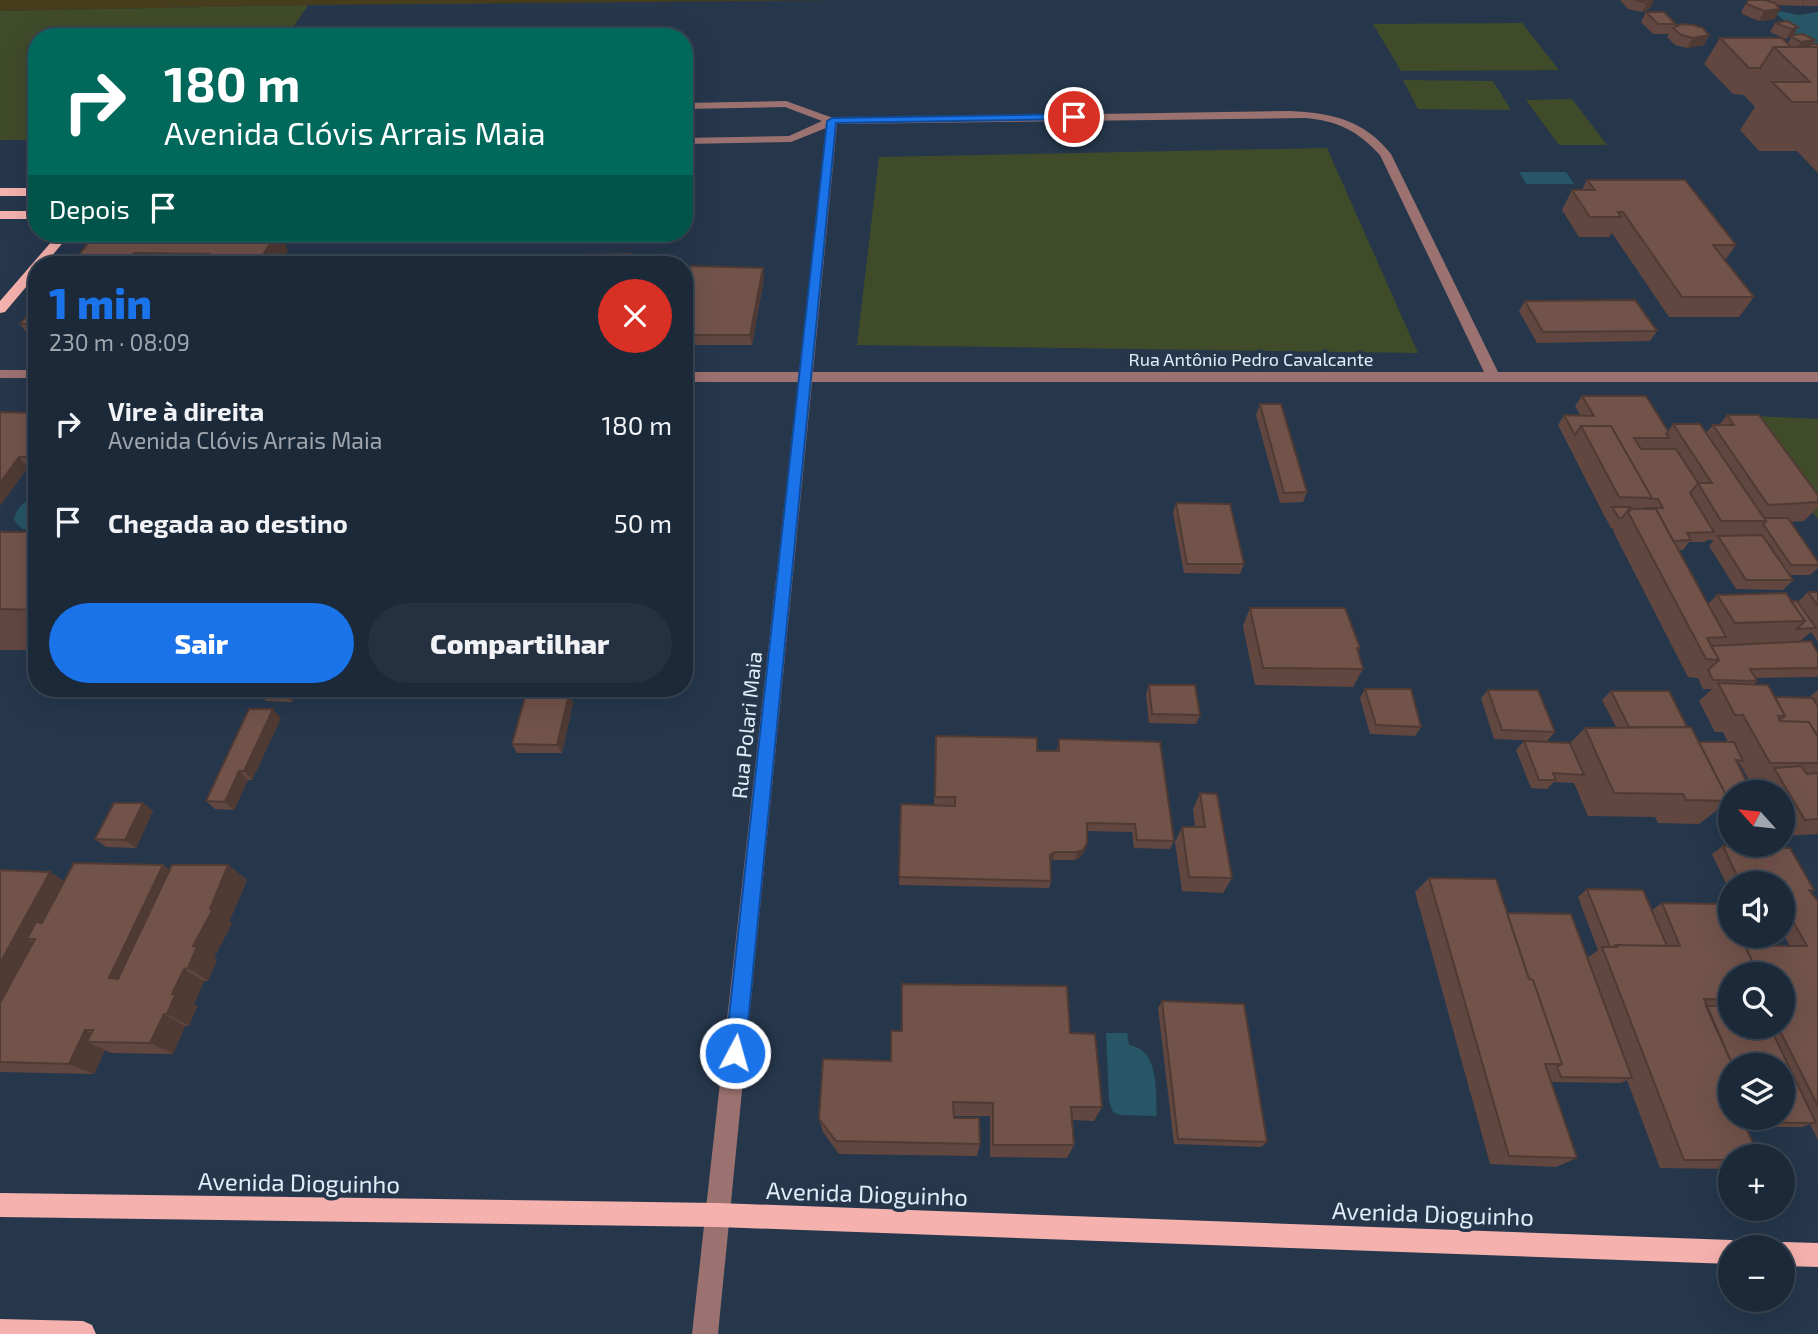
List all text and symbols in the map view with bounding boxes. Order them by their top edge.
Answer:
text: 180 m [164,53,300,112]
icon: right [49,56,140,147]
pin [1044,87,1104,147]
icon: arrive [1055,98,1093,136]
text: Avenida Clóvis Arrais Maia [164,113,546,151]
icon: arrive [144,189,182,227]
text: Depois [49,193,130,224]
text: 1 min [49,277,152,327]
button: close [598,279,672,353]
text: 230 m · 08:09 [49,328,190,356]
street label: Rua Antônio Pedro Cavalcante [1129,348,1373,370]
text: Vire à direita [108,395,264,426]
icon: right [49,405,87,443]
text: 180 m [602,409,672,440]
text: Avenida Clóvis Arrais Maia [108,426,382,454]
icon: arrive [49,503,87,541]
text: Chegada ao destino [108,507,348,538]
text: 50 m [614,507,672,538]
button: Sair [49,603,354,683]
button: Compartilhar [368,603,672,683]
street label: Rua Polari Maia [726,650,766,800]
north arrow [1718,780,1796,858]
map controls [1718,780,1795,1312]
button: sound [1718,871,1795,948]
button: search [1718,962,1795,1039]
position arrow [698,1016,772,1090]
button: layers [1718,1053,1795,1130]
button: + [1718,1144,1795,1221]
street label: Avenida Dioguinho [198,1166,400,1198]
street label: Avenida Dioguinho [765,1175,969,1211]
street label: Avenida Dioguinho [1331,1195,1535,1231]
button: − [1718,1235,1795,1312]

